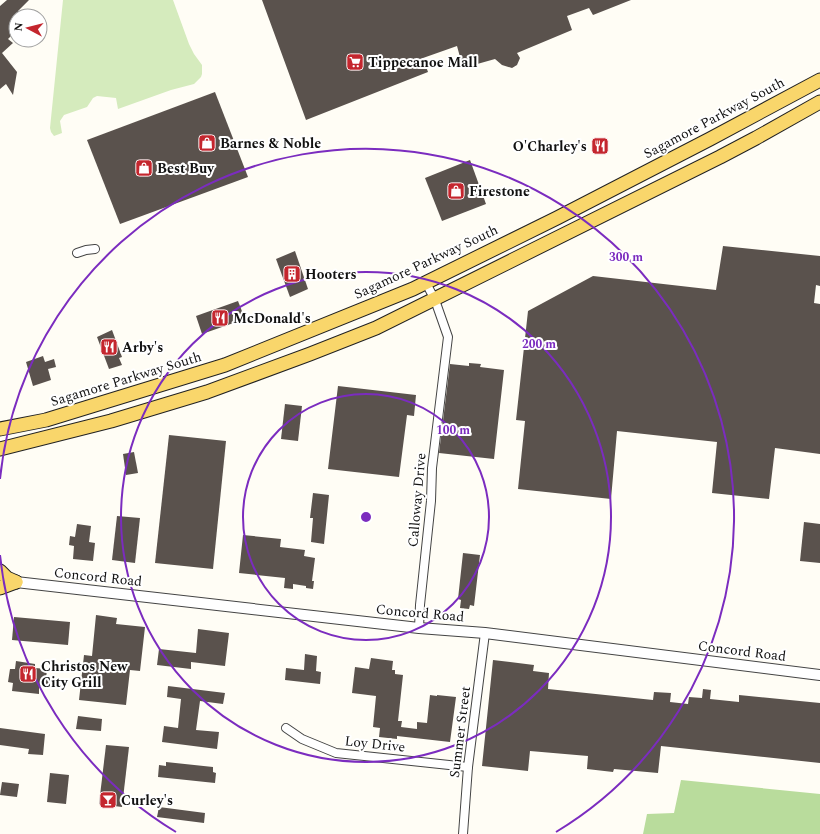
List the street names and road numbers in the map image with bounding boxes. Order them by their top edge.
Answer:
street label: Sagamore Parkway South [640,72,788,164]
street label: Sagamore Parkway South [350,219,502,305]
street label: Sagamore Parkway South [48,346,204,412]
street label: Calloway Drive [402,452,432,548]
street label: Concord Road [53,562,143,592]
street label: Concord Road [375,599,465,627]
street label: Concord Road [697,635,787,667]
street label: Summer Street [444,685,476,779]
street label: Loy Drive [344,730,407,758]

